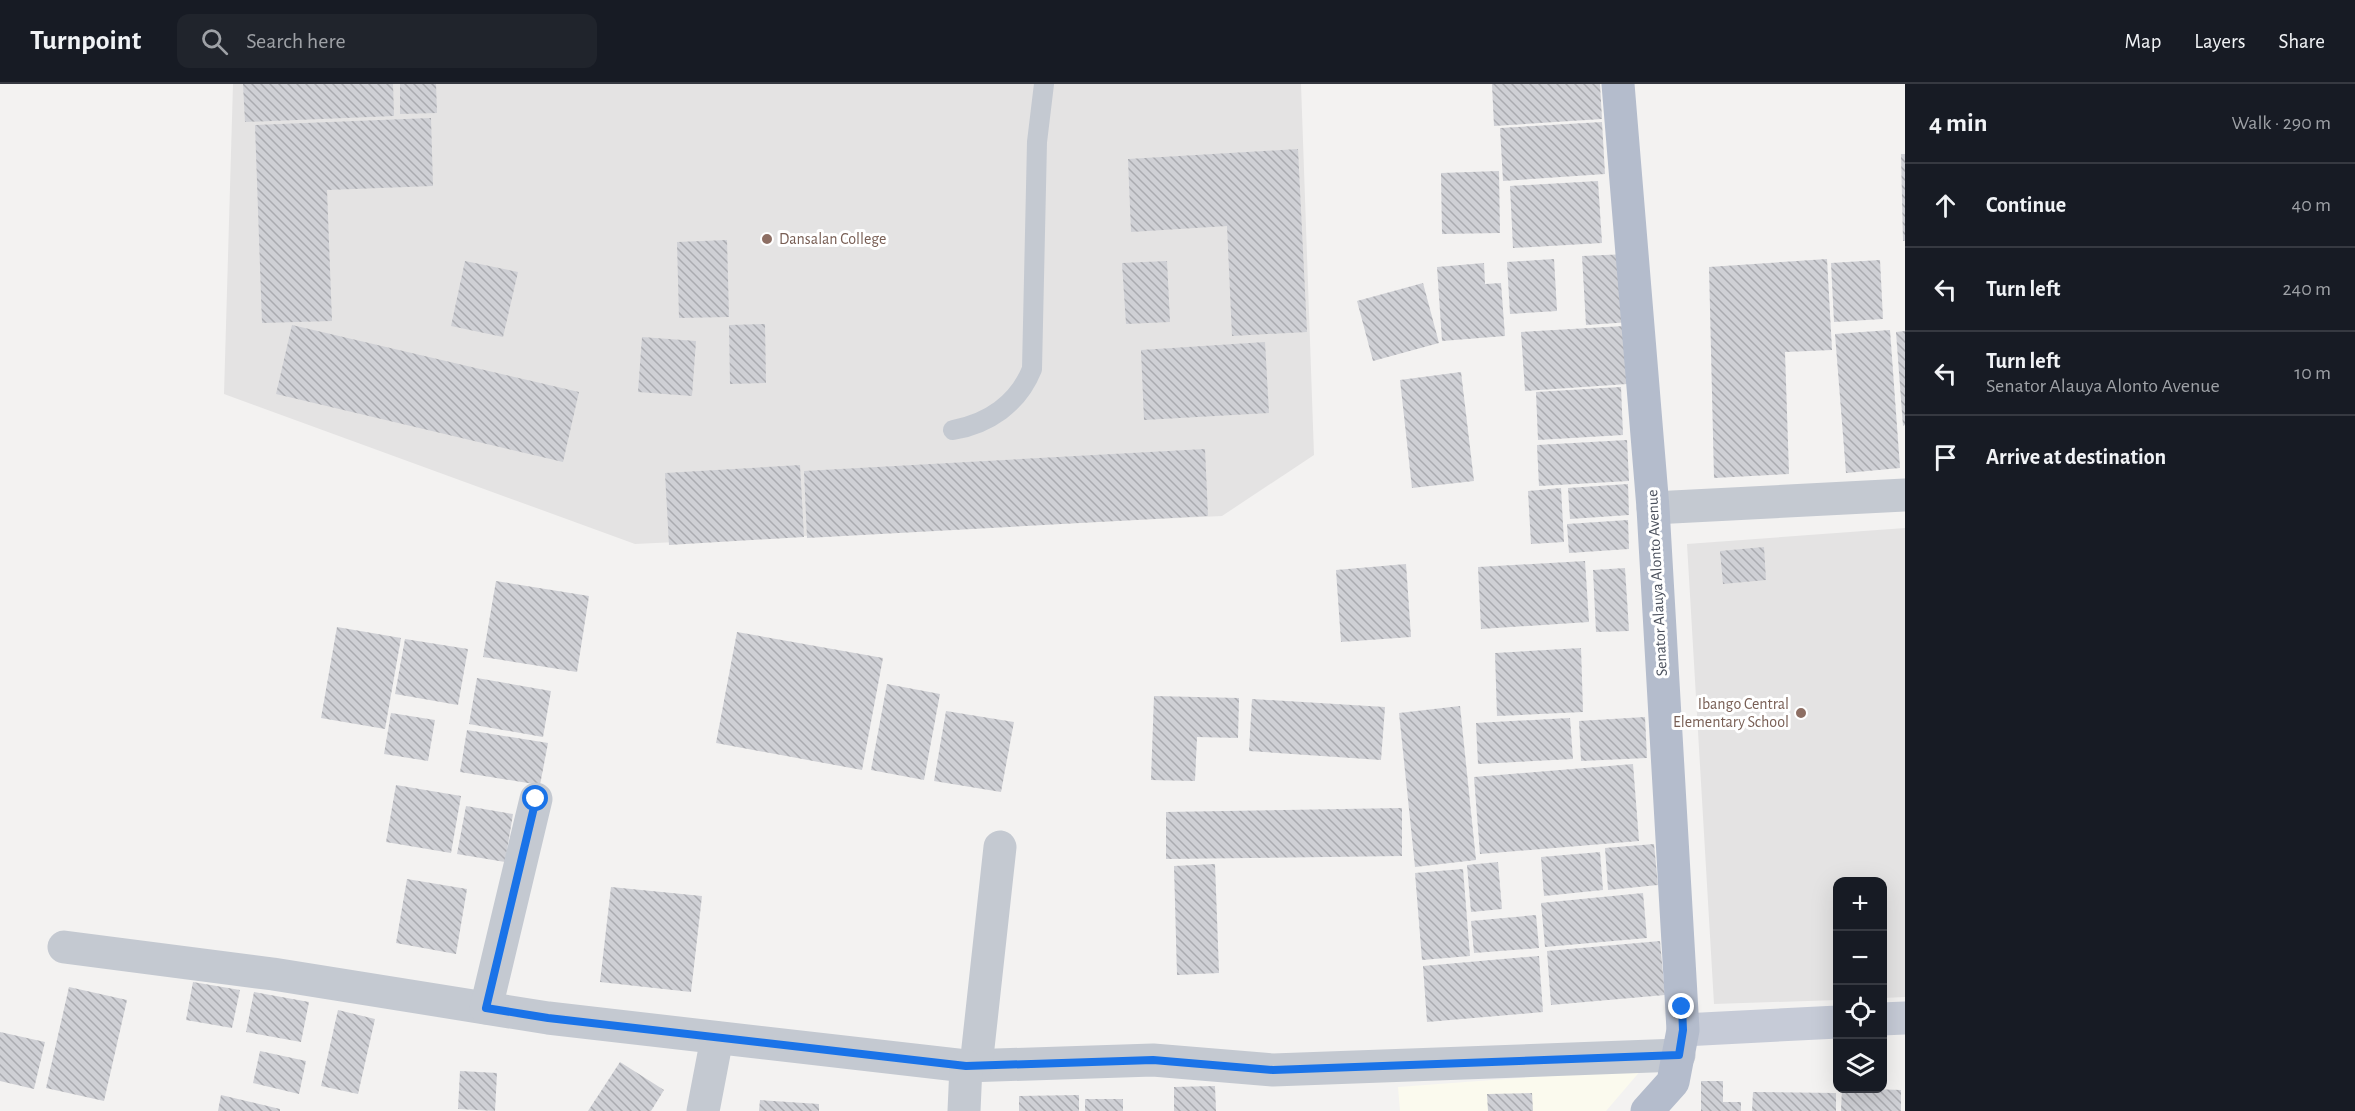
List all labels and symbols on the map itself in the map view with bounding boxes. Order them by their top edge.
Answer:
place label: Dansalan College [779,231,886,247]
marker: Dansalan College [760,232,774,246]
street label: Senator Alauya Alonto Avenue [1644,489,1671,677]
place label: Ibango Central Elementary School [1673,696,1789,731]
marker: Ibango Central Elementary School [1794,706,1808,720]
route start [522,785,548,811]
route end [1668,993,1694,1019]

